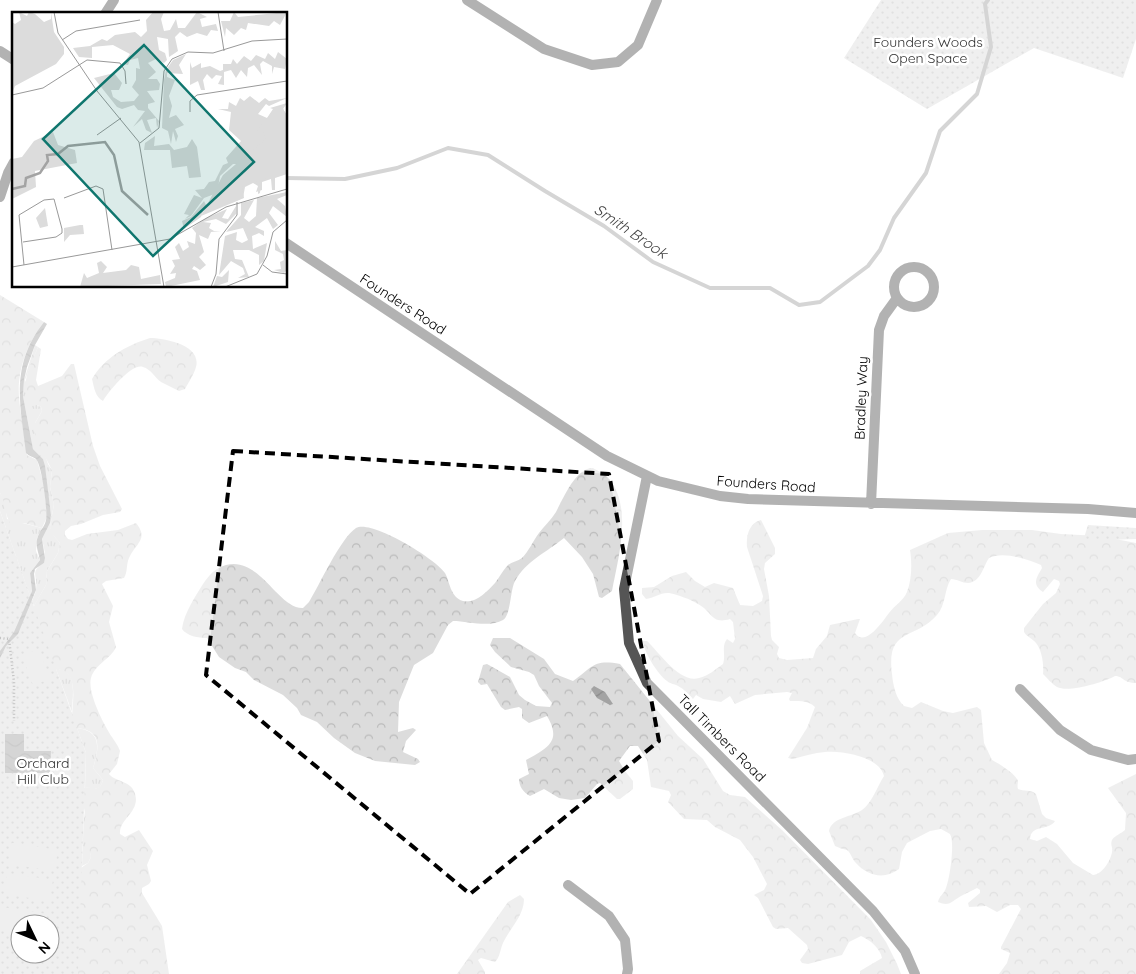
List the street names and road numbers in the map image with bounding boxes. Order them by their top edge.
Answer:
street label: Founders Road [357,269,449,339]
street label: Bradley Way [851,356,871,440]
street label: Founders Road [716,472,816,496]
street label: Tall Timbers Road [674,690,770,786]

